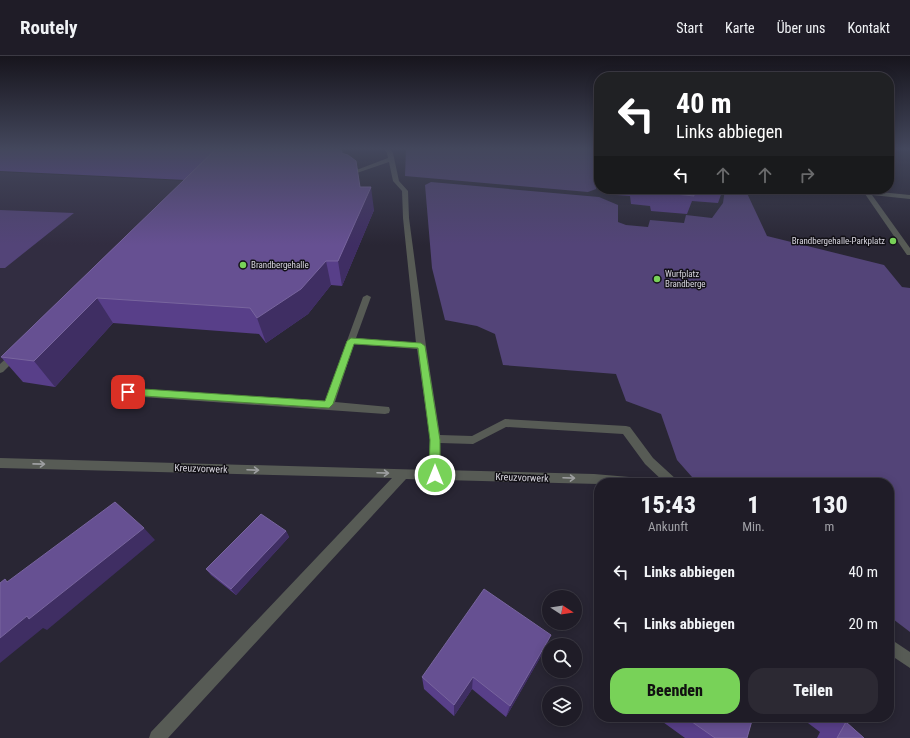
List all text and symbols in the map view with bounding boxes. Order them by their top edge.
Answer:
text: Routely [20,16,77,39]
text: Start [676,20,703,36]
text: Karte [725,20,755,36]
text: Über uns [777,20,825,36]
text: Kontakt [847,20,890,36]
text: 40 m [676,87,732,120]
icon: left [610,88,662,140]
text: Links abbiegen [676,121,783,142]
icon: left [670,164,692,186]
icon: ahead [712,164,734,186]
icon: ahead [754,164,776,186]
icon: right [796,164,818,186]
place label: Brandbergehalle-Parkplatz [792,236,885,246]
marker: Brandbergehalle-Parkplatz [888,236,898,246]
marker: Brandbergehalle [238,260,248,270]
place label: Brandbergehalle [251,260,309,270]
place label: Wurfplatz Brandberge [665,269,706,289]
marker: Wurfplatz Brandberge [652,274,662,284]
pin [111,375,145,409]
icon: arrive [117,381,139,403]
position arrow [414,454,456,496]
one-way arrow [32,460,45,468]
street label: Kreuzvorwerk [174,462,228,475]
one-way arrow [246,466,259,474]
one-way arrow [376,470,389,477]
street label: Kreuzvorwerk [495,471,549,484]
one-way arrow [562,475,575,482]
text: 15:43 [640,491,696,519]
text: 1 [747,491,760,519]
text: 130 [811,491,848,519]
text: Ankunft [648,519,688,534]
text: Min. [742,519,765,534]
text: m [824,519,834,534]
icon: left [610,561,632,583]
text: Links abbiegen [644,563,735,581]
text: 40 m [848,563,878,581]
north arrow [542,590,582,630]
map controls [542,590,582,726]
icon: left [610,613,632,635]
text: Links abbiegen [644,615,735,633]
text: 20 m [848,615,878,633]
button: search [542,638,582,678]
button: Beenden [610,668,740,714]
button: Teilen [748,668,878,714]
button: layers [542,686,582,726]

